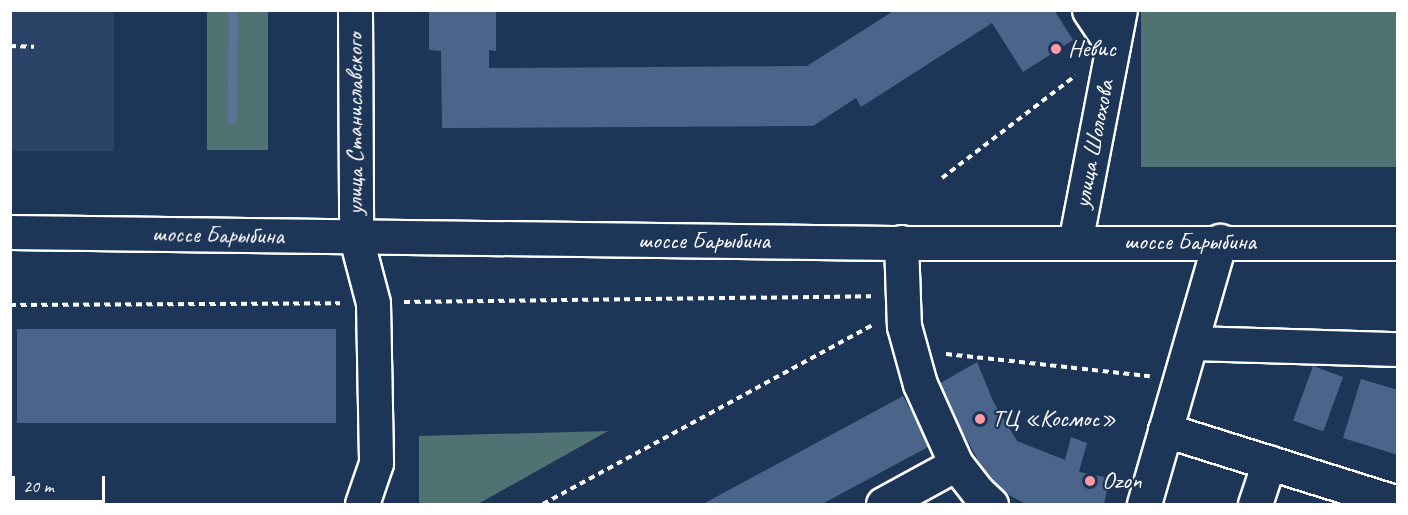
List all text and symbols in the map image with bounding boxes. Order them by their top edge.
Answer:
street label: улица Станиславского [341,33,369,215]
place label: Невис [1068,35,1116,63]
marker: Невис [1049,42,1063,56]
street label: улица Шолохова [1067,77,1121,211]
street label: шоссе Барыбина [151,219,285,251]
street label: шоссе Барыбина [638,227,770,255]
street label: шоссе Барыбина [1124,228,1256,256]
place label: ТЦ «Космос» [992,405,1116,433]
marker: ТЦ «Космос» [973,412,987,426]
scale bar [15,464,108,502]
place label: Ozon [1102,467,1141,495]
marker: Ozon [1083,474,1097,488]
text: 20 m [23,475,54,497]

